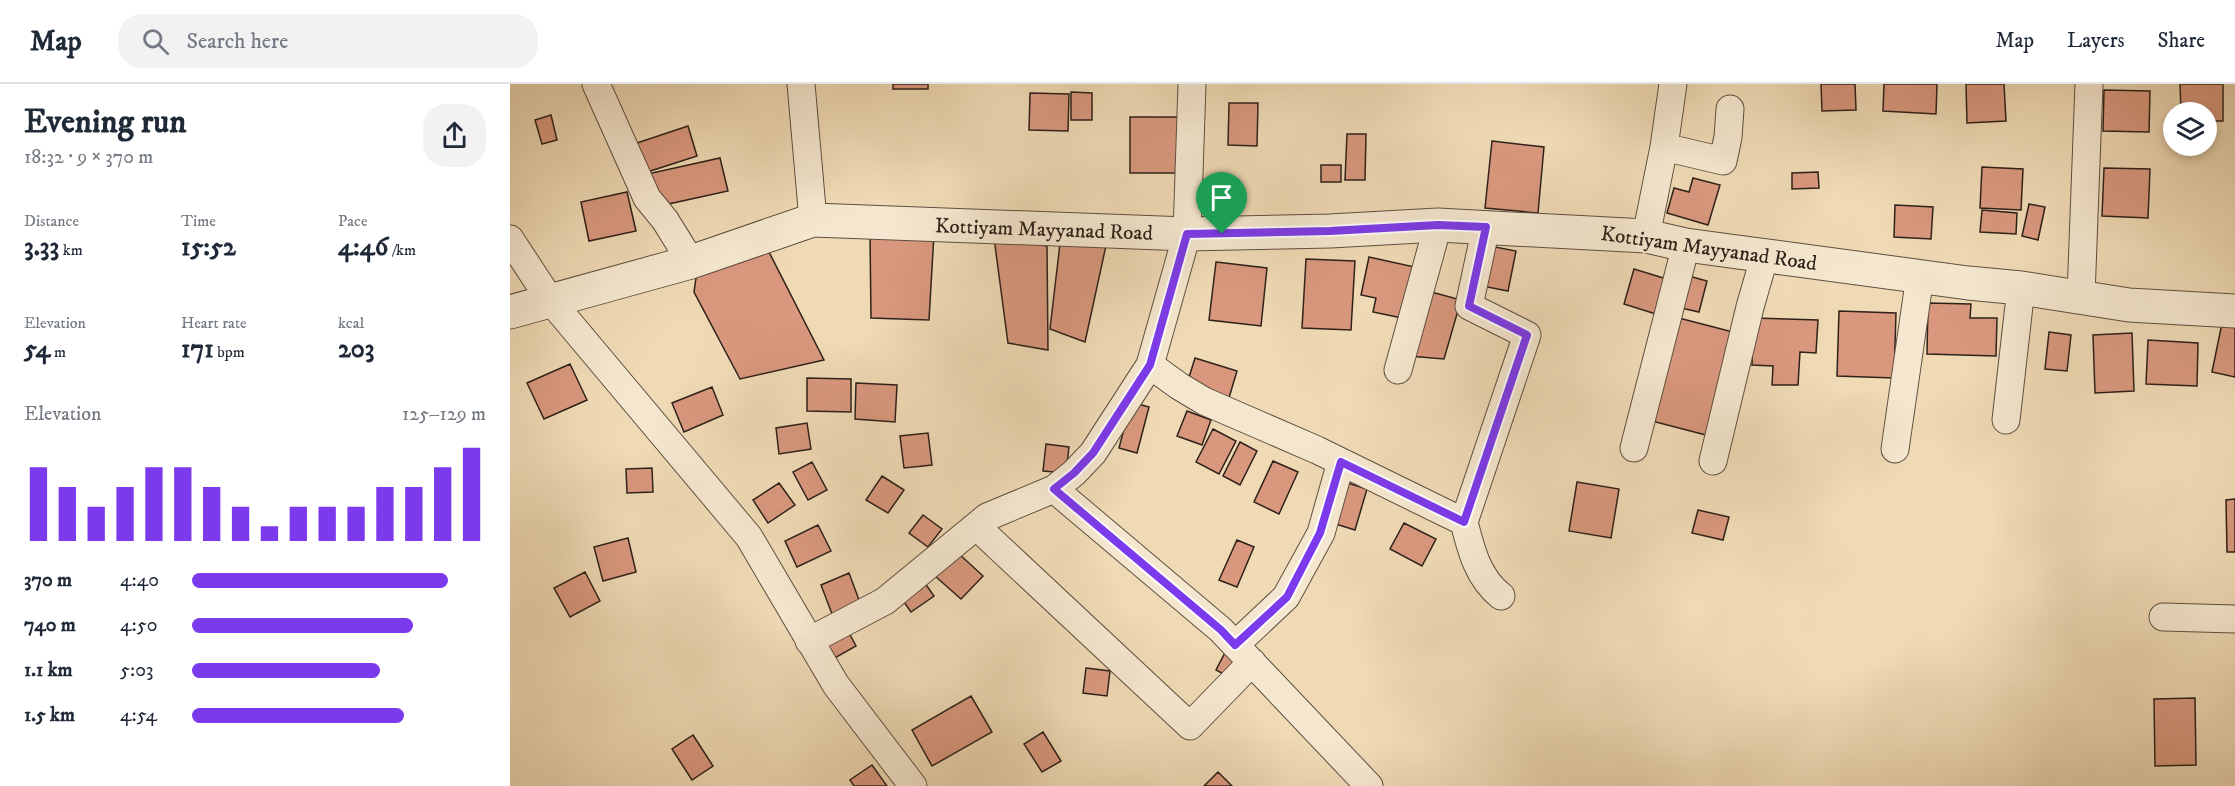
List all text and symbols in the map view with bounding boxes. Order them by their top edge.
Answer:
search box [118,14,538,68]
text: Map [30,24,82,59]
icon: search [139,25,172,58]
text: Search here [187,28,288,55]
text: Map [1995,28,2034,54]
text: Layers [2067,28,2125,54]
text: Share [2158,28,2205,54]
text: Evening run [24,102,186,143]
map controls [2163,102,2217,156]
button: layers [2163,102,2217,156]
button: share [423,104,486,167]
text: 18:32 · 9 × 370 m [24,145,153,170]
pin [1196,172,1247,234]
icon: arrive [1205,181,1238,214]
text: Distance [24,211,79,231]
text: Time [181,211,216,231]
text: Pace [338,211,368,231]
street label: Kottiyam Mayyanad Road [935,213,1154,247]
street label: Kottiyam Mayyanad Road [1599,221,1819,277]
text: 3.33 [24,231,59,264]
text: 15:52 [181,231,236,264]
text: 4:46 [338,231,388,264]
text: km [59,240,83,260]
text: /km [388,240,416,260]
text: Elevation [24,313,86,333]
text: Heart rate [181,313,247,333]
text: kcal [338,313,364,333]
text: 54 [24,333,51,366]
text: 171 [181,333,214,366]
text: 203 [338,333,374,366]
text: m [51,342,66,362]
text: bpm [214,342,245,362]
text: Elevation [24,402,101,427]
text: 125–129 m [402,402,486,427]
text: 370 m [24,568,72,593]
text: 4:40 [120,568,159,593]
text: 740 m [24,613,76,638]
text: 4:50 [120,613,157,638]
text: 1.1 km [24,658,73,683]
text: 5:03 [120,658,153,683]
text: 1.5 km [24,703,75,728]
text: 4:54 [120,703,157,728]

